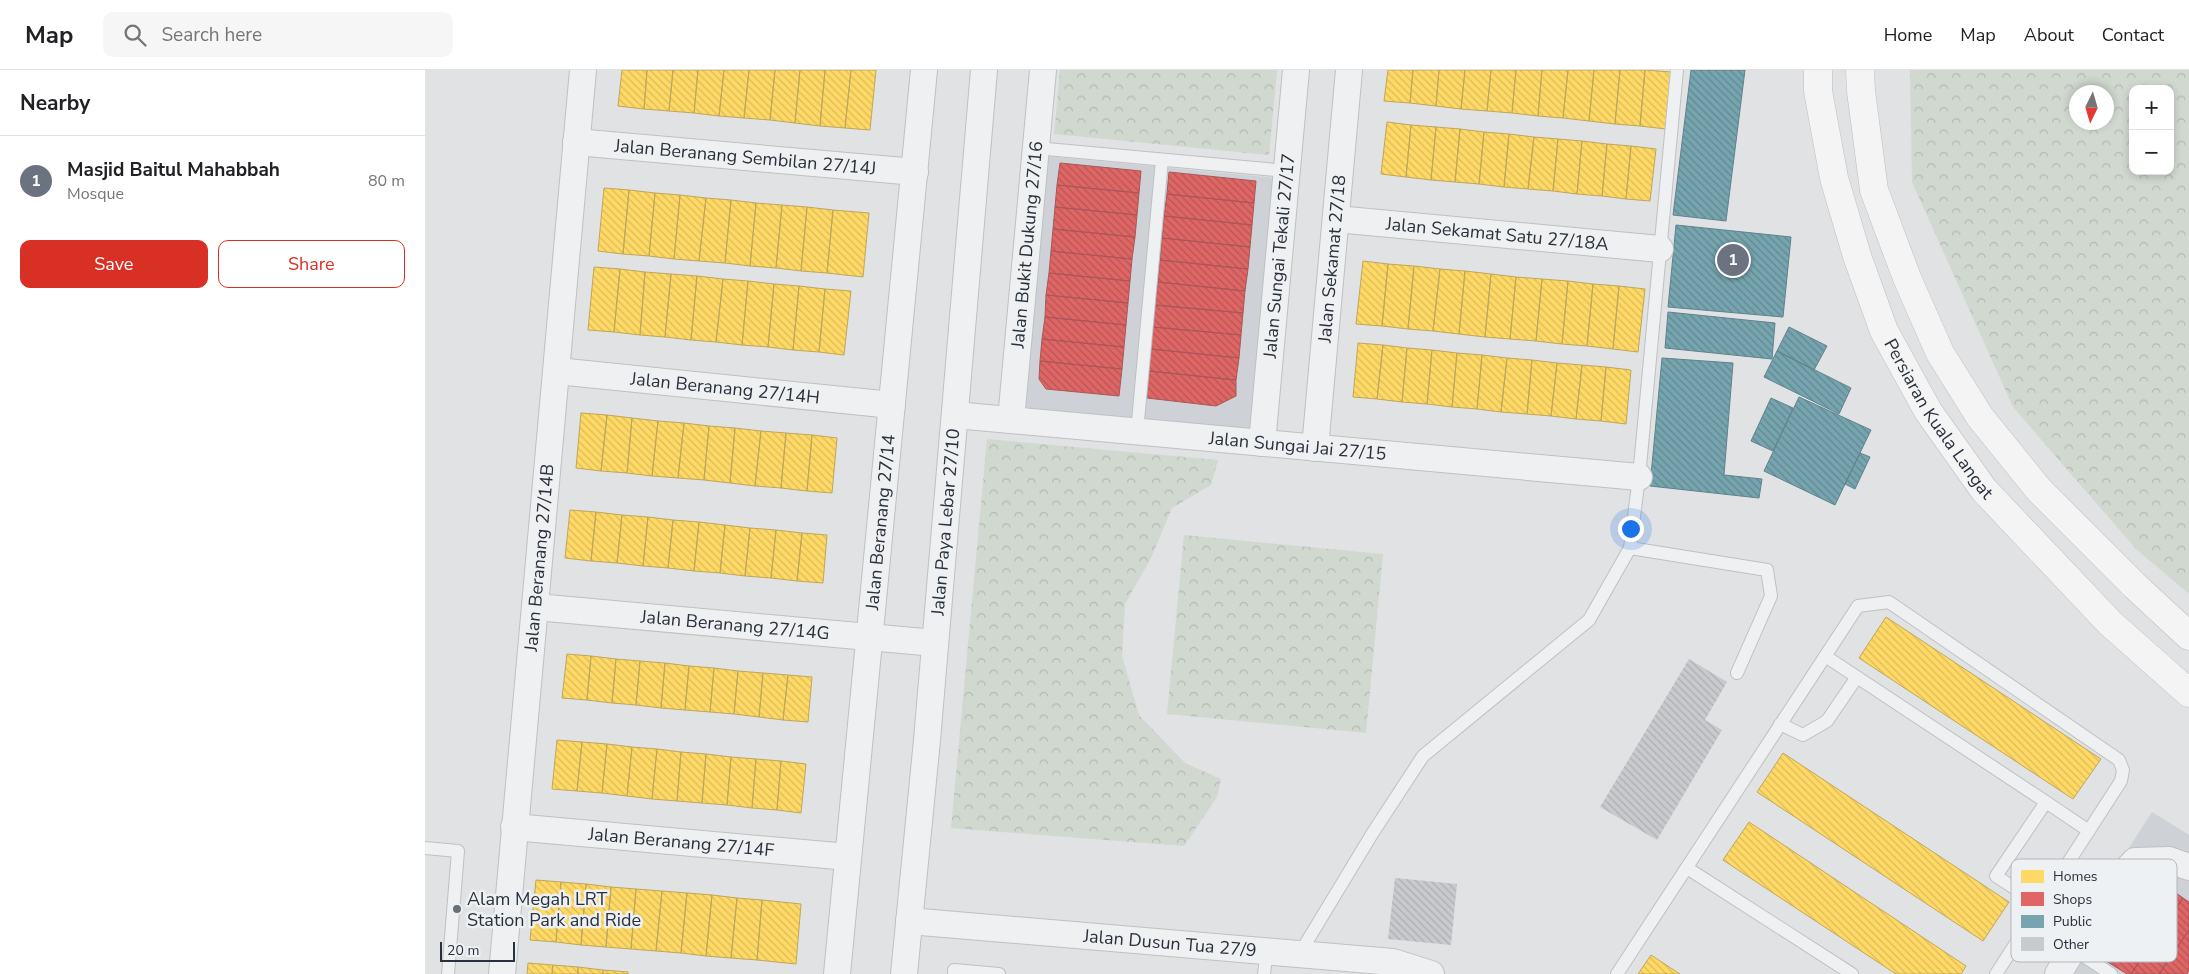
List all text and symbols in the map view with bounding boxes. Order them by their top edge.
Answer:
search box [103,12,453,57]
text: Map [25,19,73,51]
icon: search [121,21,149,49]
text: Search here [161,22,262,48]
text: Home [1884,23,1932,47]
text: Map [1960,23,1996,47]
text: About [2024,23,2074,47]
text: Contact [2102,23,2164,47]
north arrow [2069,85,2114,130]
map controls [2129,85,2174,175]
button: + [2129,85,2174,130]
text: Nearby [20,89,90,117]
button: − [2129,130,2174,175]
street label: Jalan Beranang Sembilan 27/14J [612,133,877,181]
street label: Jalan Bukit Dukung 27/16 [1006,140,1048,350]
street label: Jalan Sungai Tekali 27/17 [1258,152,1300,360]
text: Masjid Baitul Mahabbah [67,157,280,183]
text: 1 [31,170,41,192]
text: 80 m [368,170,405,192]
street label: Jalan Sekamat 27/18 [1312,174,1352,345]
text: Mosque [67,183,124,205]
street label: Jalan Sekamat Satu 27/18A [1384,212,1610,256]
button: Save [20,240,208,288]
button: Share [218,240,405,288]
pin: 1 [1717,241,1749,279]
street label: Persiaran Kuala Langat [1878,334,1999,505]
street label: Jalan Beranang 27/14H [628,366,821,410]
street label: Jalan Sungai Jai 27/15 [1207,426,1387,466]
street label: Jalan Paya Lebar 27/10 [926,427,965,617]
street label: Jalan Beranang 27/14 [860,433,901,612]
street label: Jalan Beranang 27/14B [519,463,560,654]
your location [1618,516,1644,542]
street label: Jalan Beranang 27/14G [639,604,831,645]
street label: Jalan Beranang 27/14F [587,822,775,862]
legend [2011,859,2177,962]
text: Homes [2053,867,2098,886]
place label: Alam Megah LRT Station Park and Ride [467,887,641,932]
text: Shops [2053,890,2093,909]
marker: Alam Megah LRT Station Park and Ride [451,903,463,915]
text: Public [2053,912,2092,931]
street label: Jalan Dusun Tua 27/9 [1082,924,1258,962]
text: Other [2053,935,2089,954]
scale bar [440,939,515,962]
text: 20 m [447,941,479,960]

